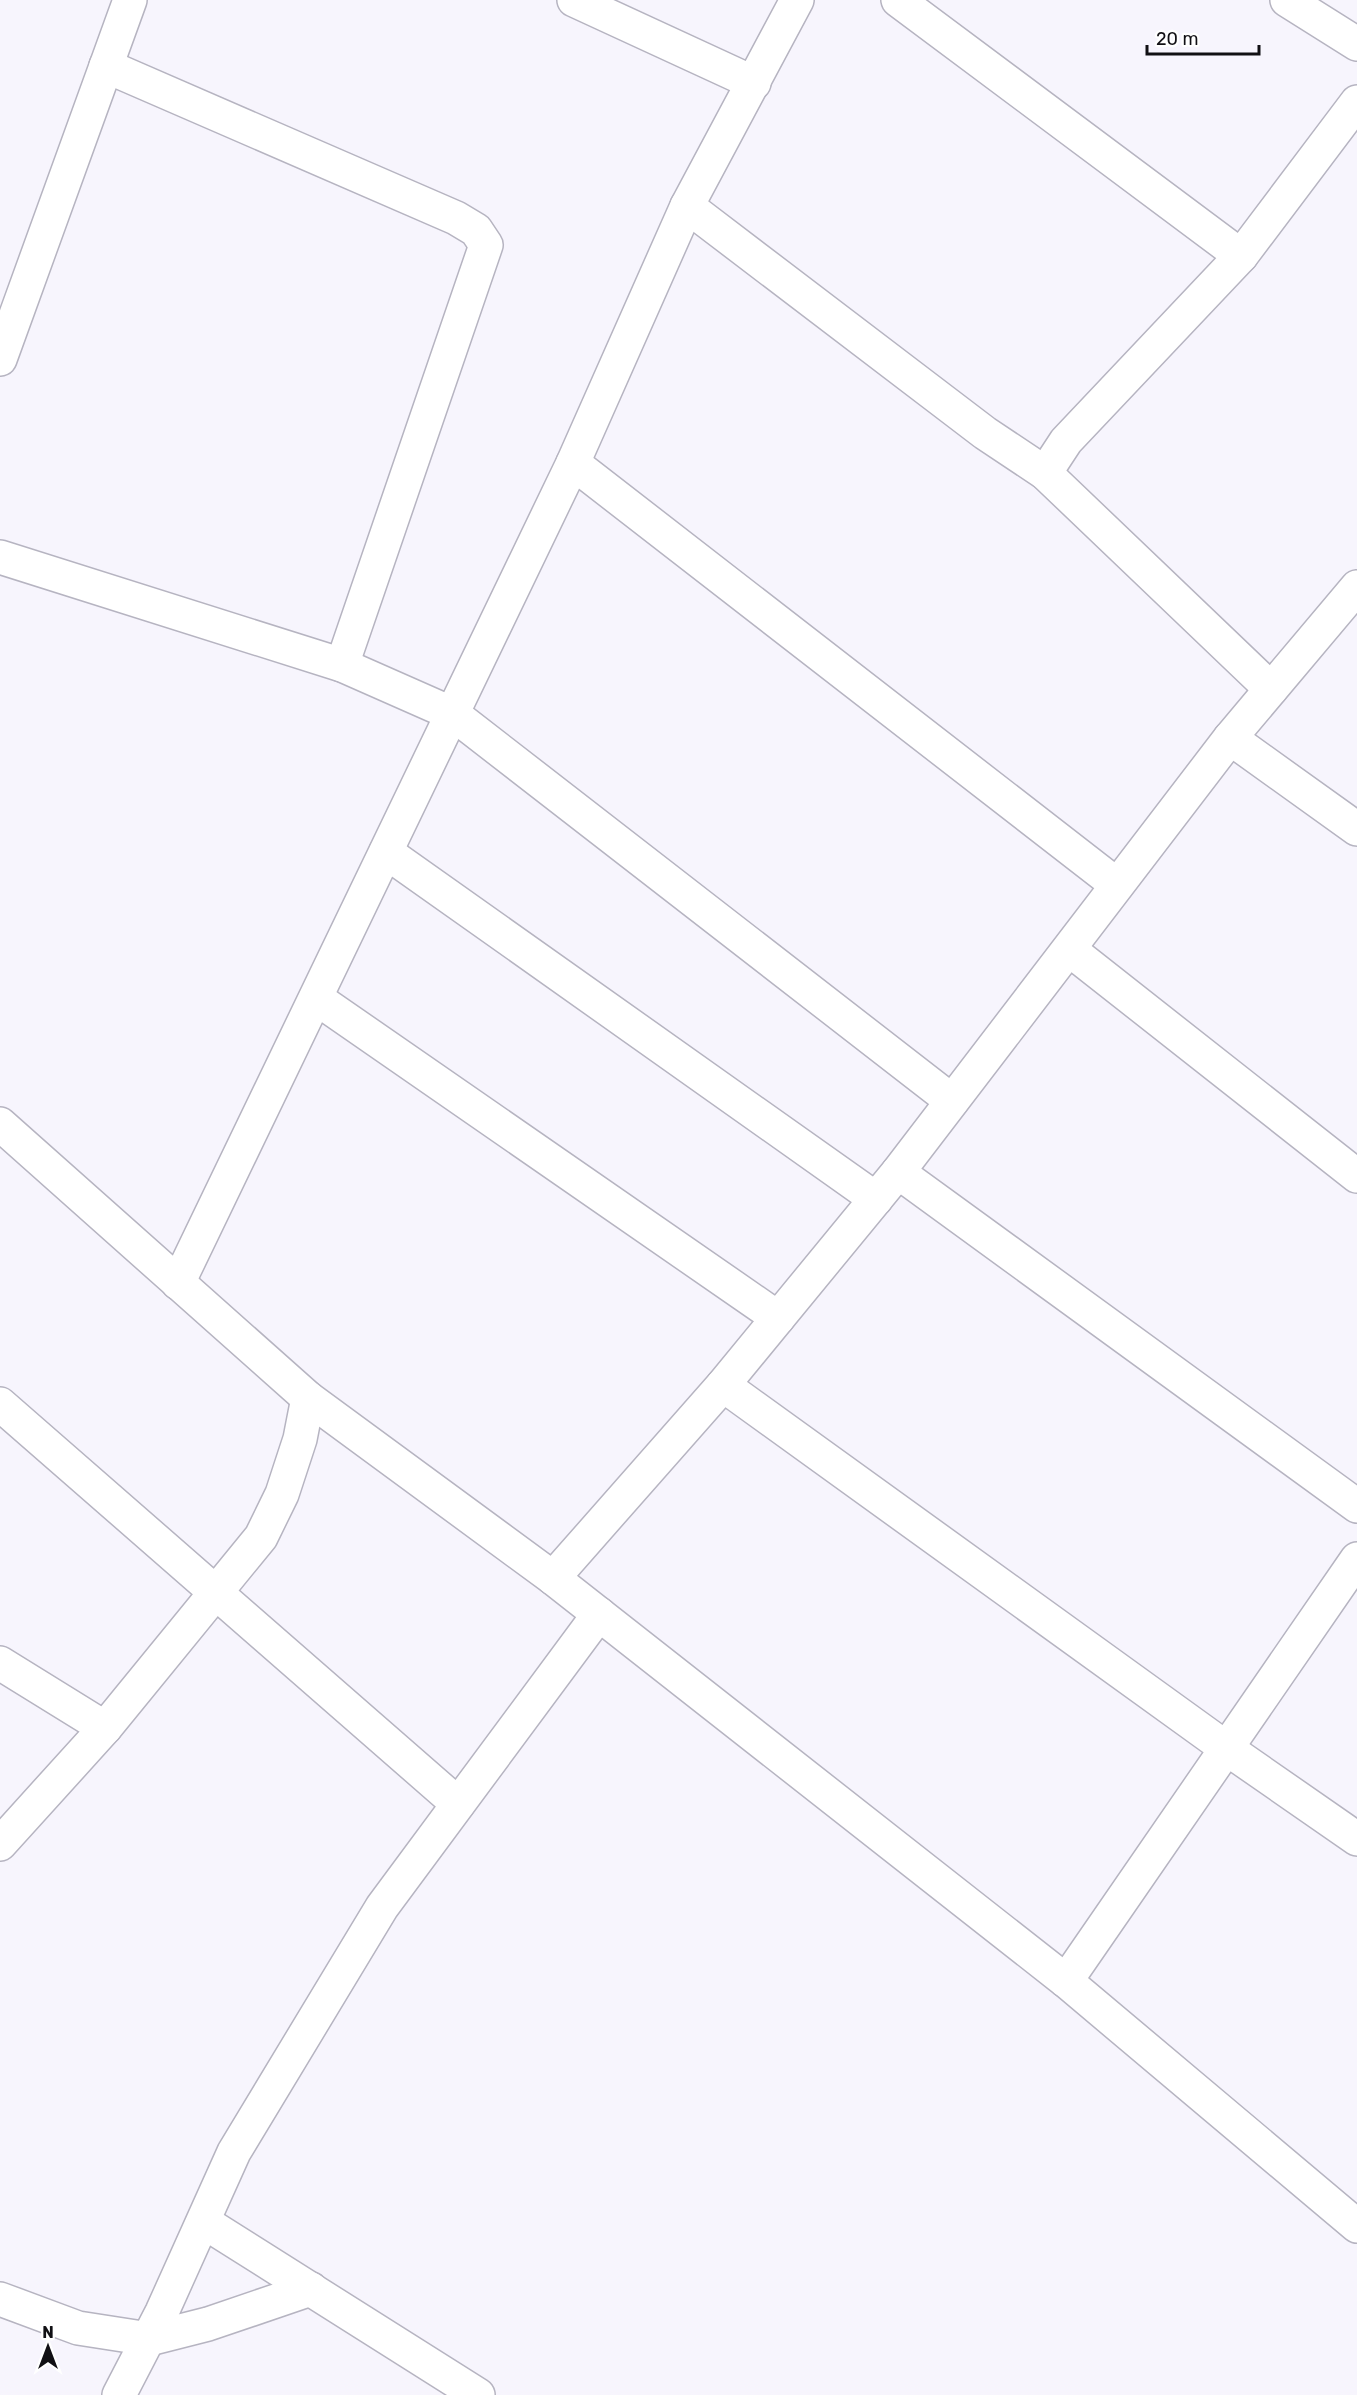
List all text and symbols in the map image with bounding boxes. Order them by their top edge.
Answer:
scale bar [1147,18,1260,56]
text: 20 m [1156,28,1198,50]
north arrow [18,2317,78,2377]
text: N [42,2323,54,2342]

